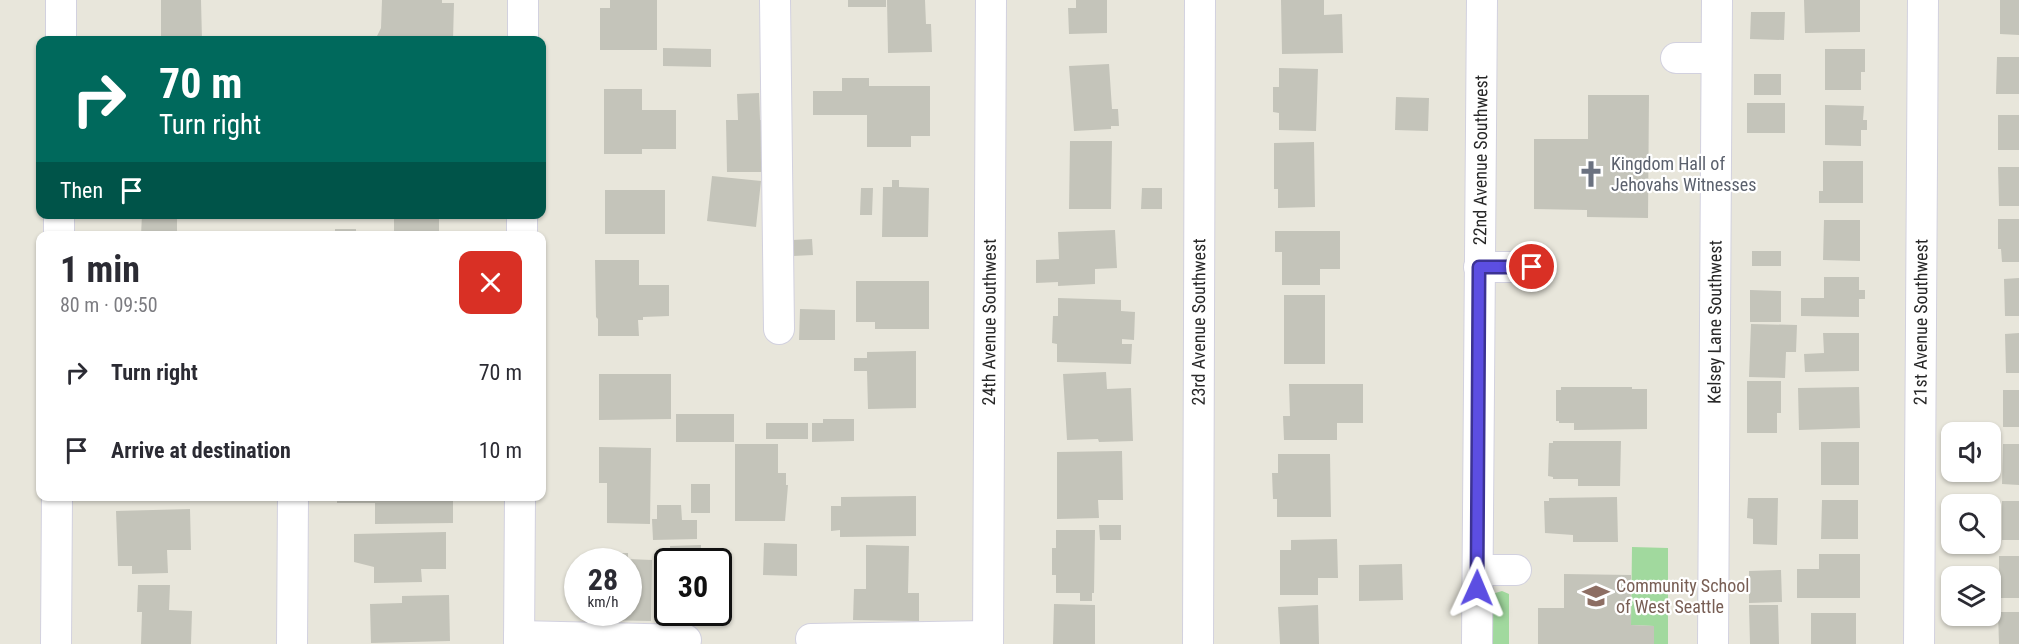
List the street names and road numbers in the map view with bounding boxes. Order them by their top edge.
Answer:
street label: 22nd Avenue Southwest [1469,75,1491,245]
street label: 23rd Avenue Southwest [1188,238,1209,406]
street label: 24th Avenue Southwest [978,239,1000,405]
street label: 21st Avenue Southwest [1909,239,1932,405]
street label: Kelsey Lane Southwest [1703,240,1726,404]

